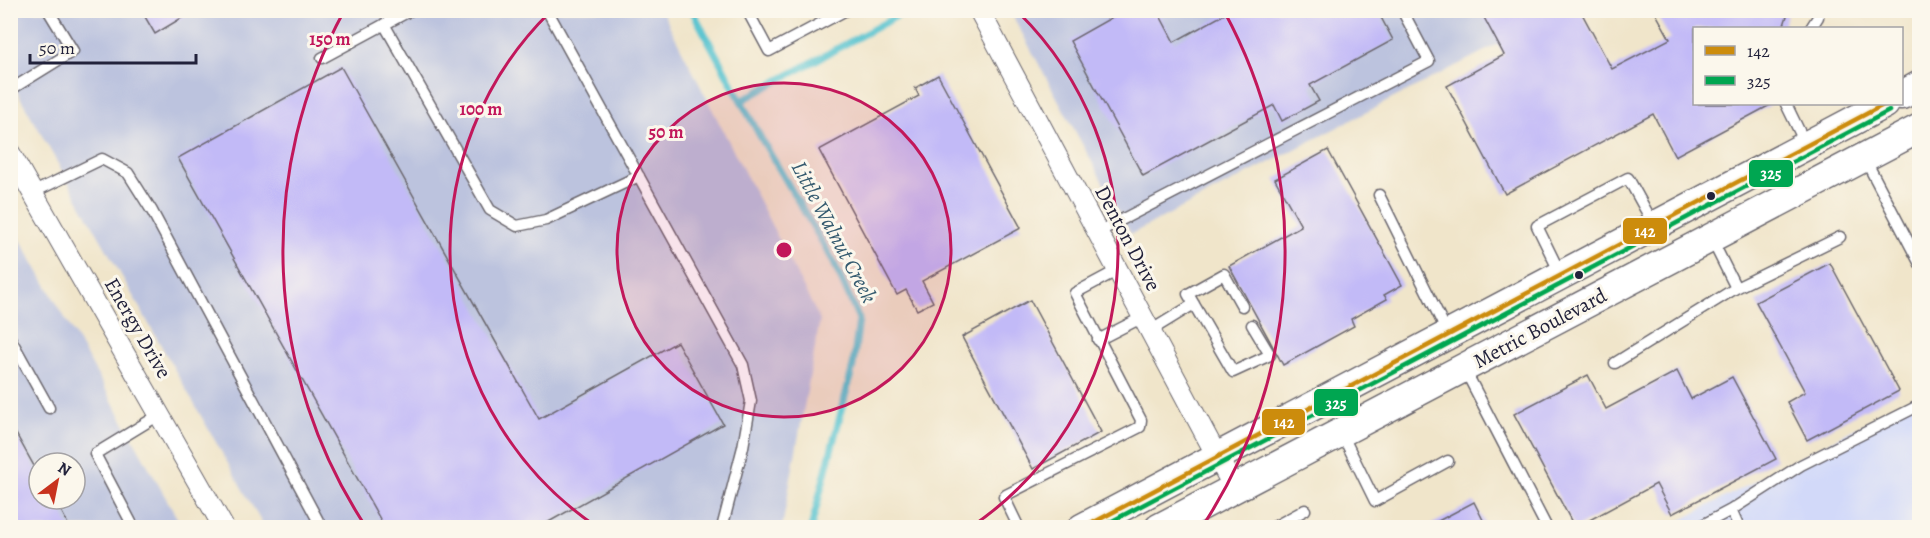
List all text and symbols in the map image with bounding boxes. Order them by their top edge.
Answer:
scale bar [30,27,196,65]
text: 150 m [309,27,351,51]
legend [1693,27,1903,105]
text: 50 m [39,36,75,60]
text: 142 [1747,39,1770,63]
text: 325 [1747,69,1771,93]
text: 100 m [460,97,502,121]
text: 50 m [649,120,683,144]
water label: Little Walnut Creek [784,156,884,309]
line badge: 325 [1748,159,1794,188]
text: 325 [1760,163,1782,185]
street label: Denton Drive [1088,180,1168,296]
unlabelled marker [1705,190,1717,202]
line badge: 142 [1622,217,1668,245]
text: 142 [1635,221,1656,243]
centre of rings [774,240,794,260]
unlabelled marker [1573,269,1585,281]
street label: Energy Drive [98,273,178,383]
street label: Metric Boulevard [1468,281,1612,375]
line badge: 325 [1313,388,1359,417]
text: 325 [1325,393,1347,415]
line badge: 142 [1261,408,1306,436]
text: 142 [1274,412,1295,434]
north arrow [27,451,87,511]
text: N [54,457,75,482]

